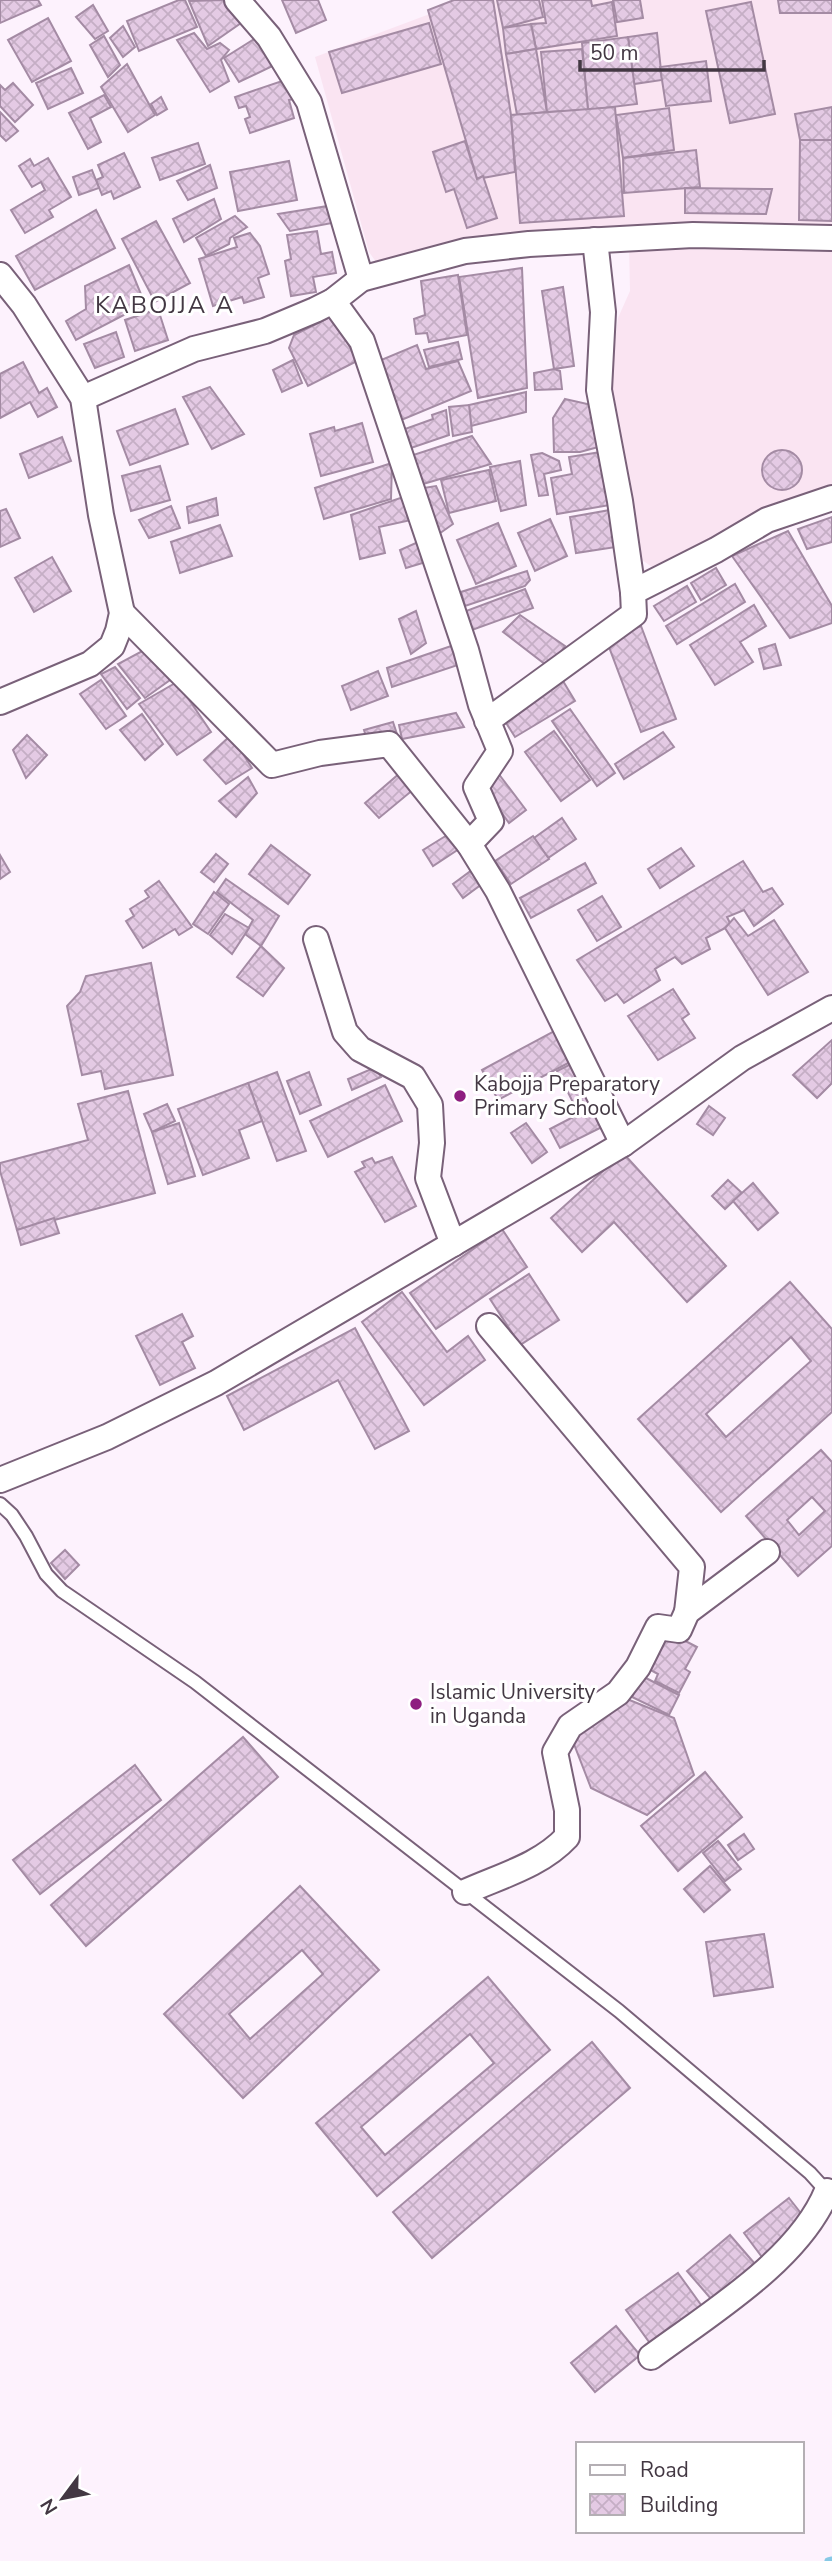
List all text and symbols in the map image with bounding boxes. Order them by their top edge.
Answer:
scale bar [580,28,764,72]
text: 50 m [590,39,639,67]
district label: KABOJJA A [95,289,235,321]
place label: Kabojja Preparatory Primary School [474,1070,660,1122]
marker: Kabojja Preparatory Primary School [452,1088,468,1104]
place label: Islamic University in Uganda [430,1678,596,1730]
marker: Islamic University in Uganda [408,1696,424,1712]
legend [576,2442,804,2533]
text: Road [640,2456,689,2484]
north arrow [28,2463,98,2533]
text: Building [640,2491,718,2519]
text: N [35,2494,64,2519]

